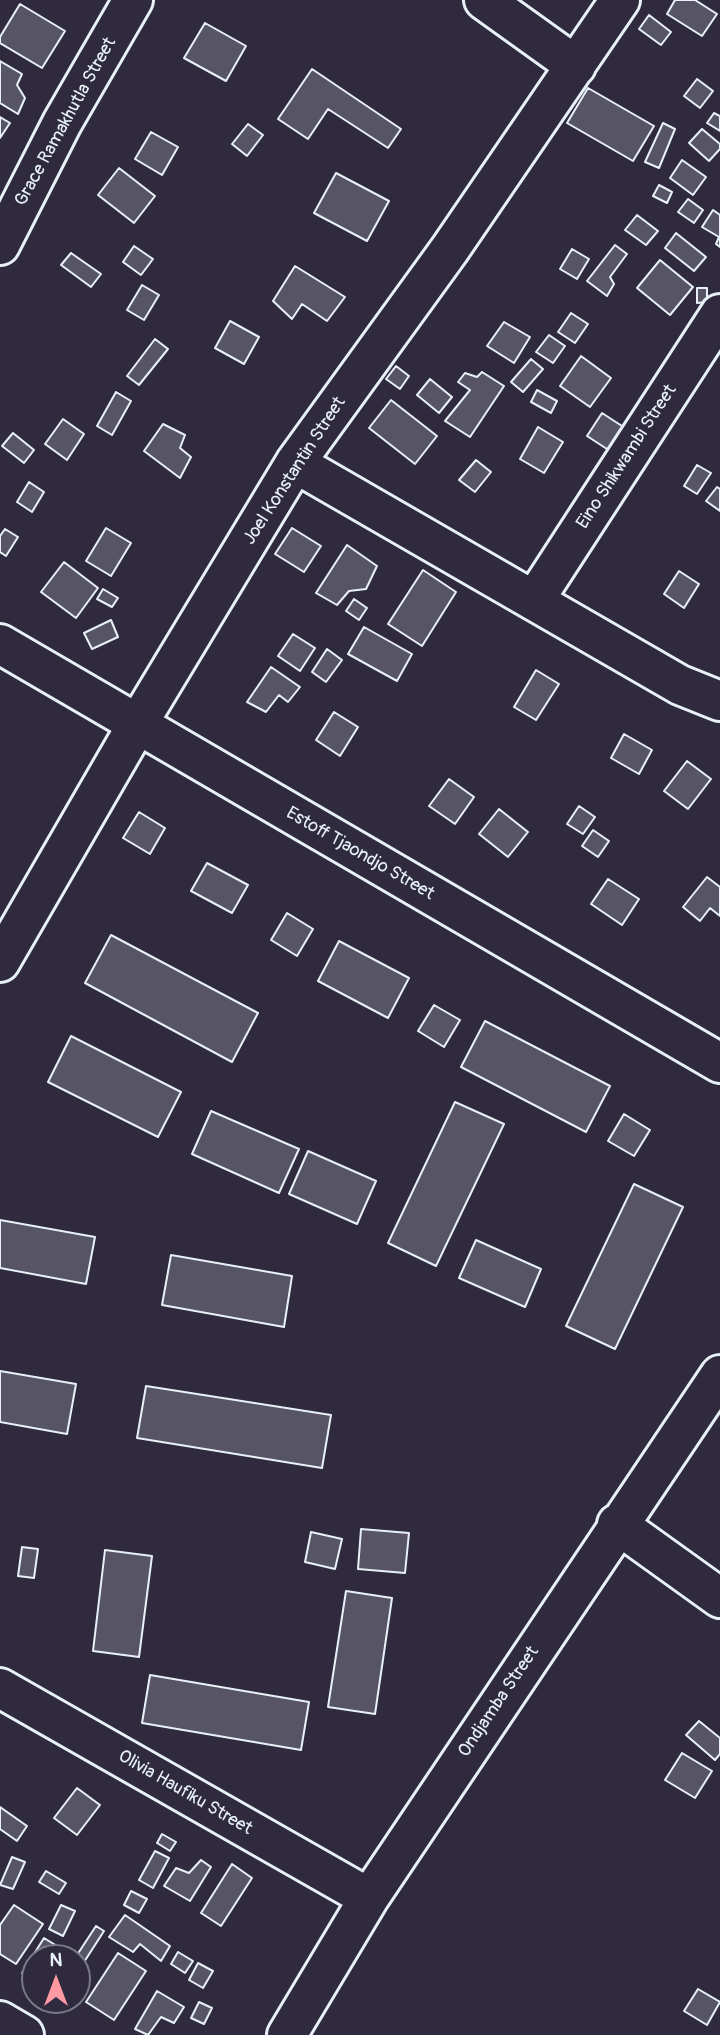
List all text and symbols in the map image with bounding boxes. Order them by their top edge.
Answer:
street label: Grace Ramakhutla Street [11,34,121,210]
street label: Eino Shikwambi Street [572,381,682,533]
street label: Joel Konstantin Street [239,393,351,549]
street label: Estoff Tjaondjo Street [282,803,438,905]
street label: Ondjamba Street [454,1643,544,1761]
street label: Olivia Haufiku Street [114,1746,256,1840]
north arrow [21,1944,91,2014]
text: N [50,1948,62,1972]

